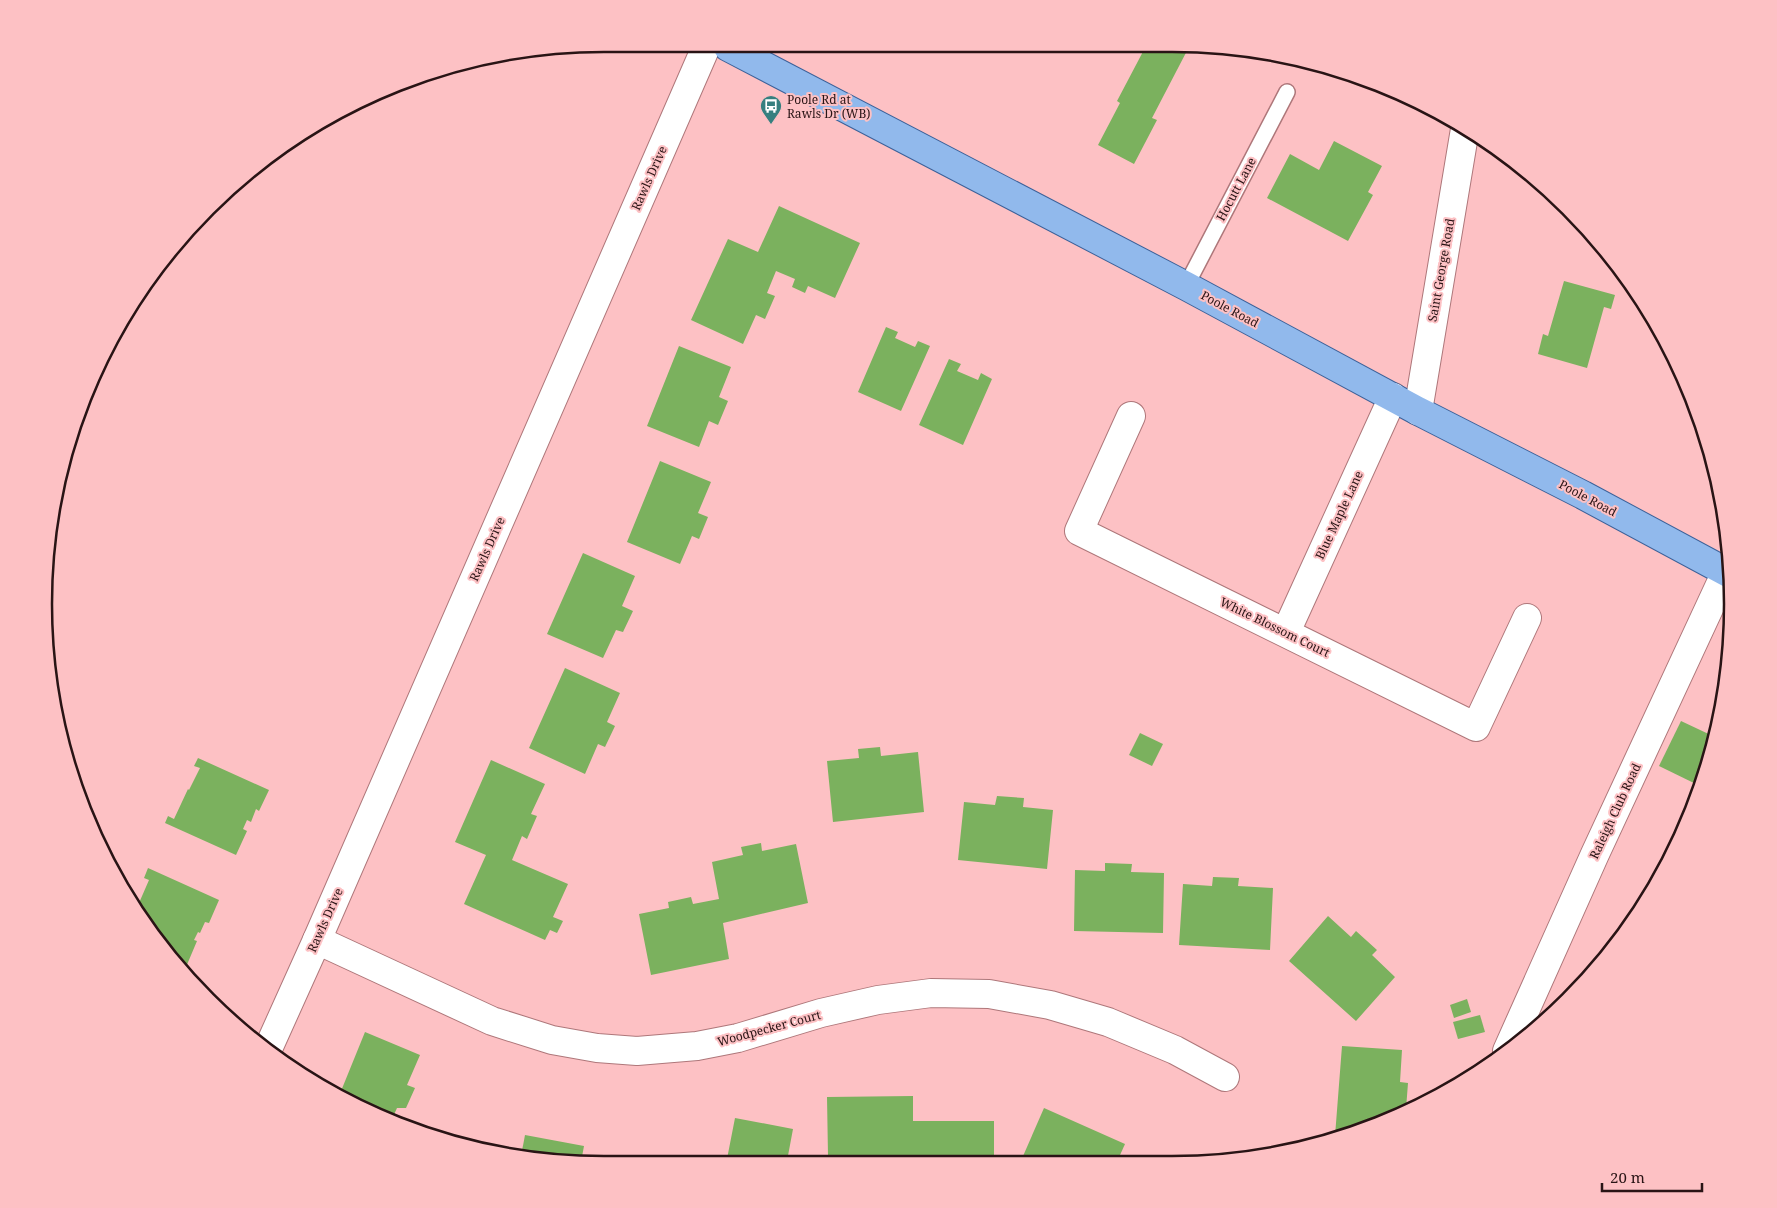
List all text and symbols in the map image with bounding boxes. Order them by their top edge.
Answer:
place label: Poole Rd at Rawls Dr (WB) [787,91,870,122]
bus stop icon: Poole Rd at Rawls Dr (WB) [759,94,783,125]
street label: Rawls Drive [627,143,671,213]
street label: Hocutt Lane [1212,154,1260,224]
street label: Saint George Road [1424,216,1459,323]
street label: Poole Road [1198,287,1262,332]
street label: Blue Maple Lane [1311,468,1367,562]
street label: Poole Road [1556,476,1620,521]
street label: Rawls Drive [465,514,509,584]
street label: White Blossom Court [1217,593,1333,661]
street label: Raleigh Club Road [1585,760,1645,862]
street label: Rawls Drive [303,885,347,955]
street label: Woodpecker Court [715,1006,823,1050]
scale bar [1602,1160,1702,1192]
text: 20 m [1610,1167,1645,1187]

